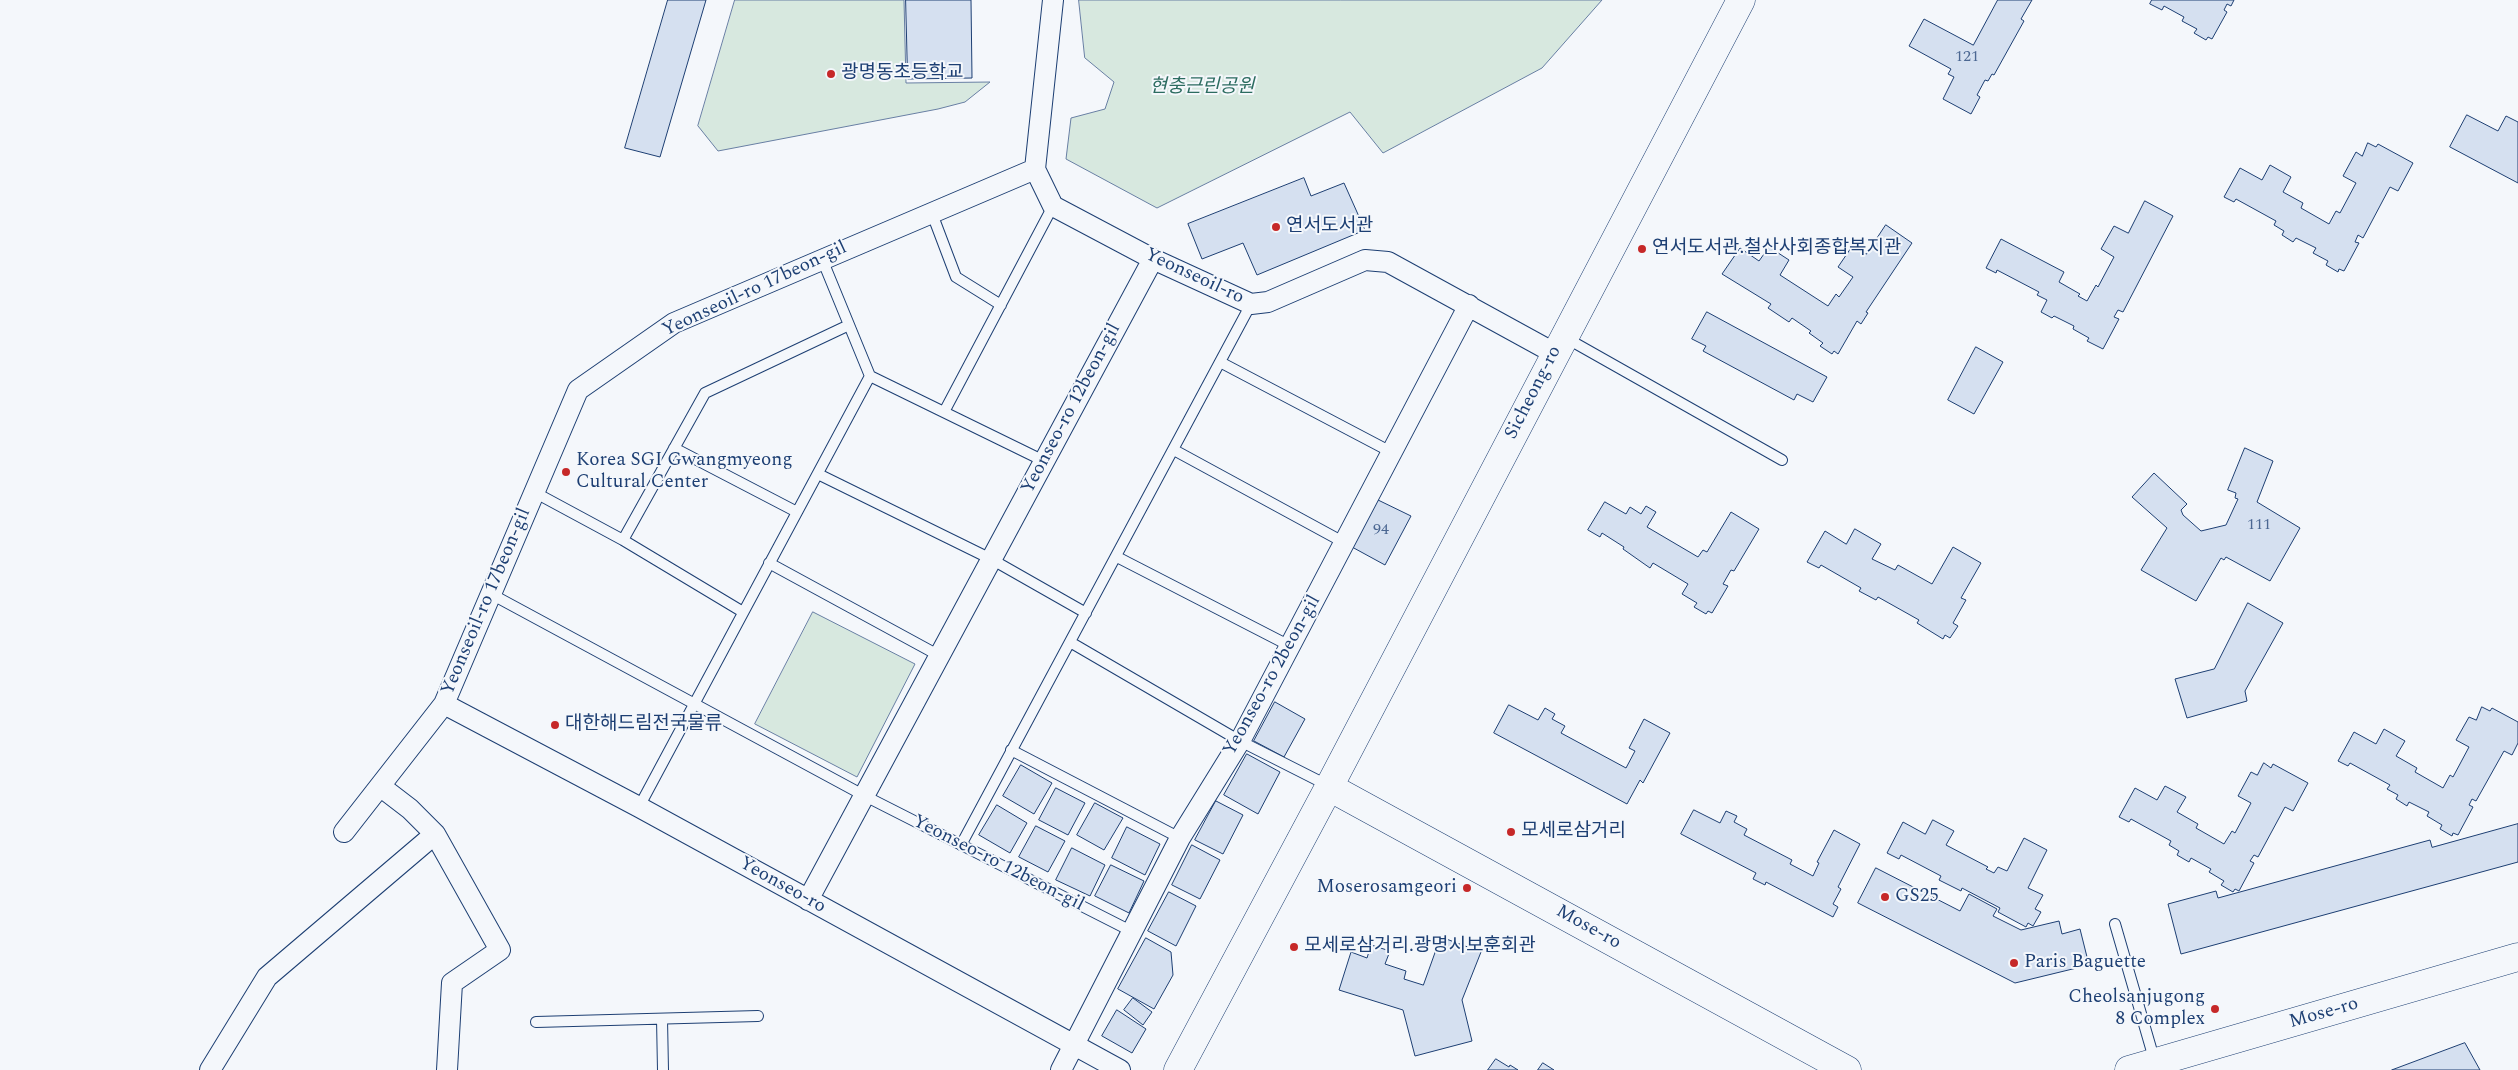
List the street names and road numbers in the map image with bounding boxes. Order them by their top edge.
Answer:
street label: Yeonseoil-ro 17beon-gil [659,237,851,343]
street label: Yeonseoil-ro [1141,244,1247,310]
street label: Yeonseo-ro 12beon-gil [1017,320,1127,498]
street label: Sicheong-ro [1501,343,1567,443]
street label: Yeonseoil-ro 17beon-gil [437,505,537,699]
street label: Yeonseo-ro 2beon-gil [1219,592,1327,760]
street label: Yeonseo-ro 12beon-gil [908,811,1088,917]
street label: Yeonseo-ro [735,853,829,919]
street label: Mose-ro [1551,901,1625,955]
street label: Mose-ro [2287,993,2361,1035]

